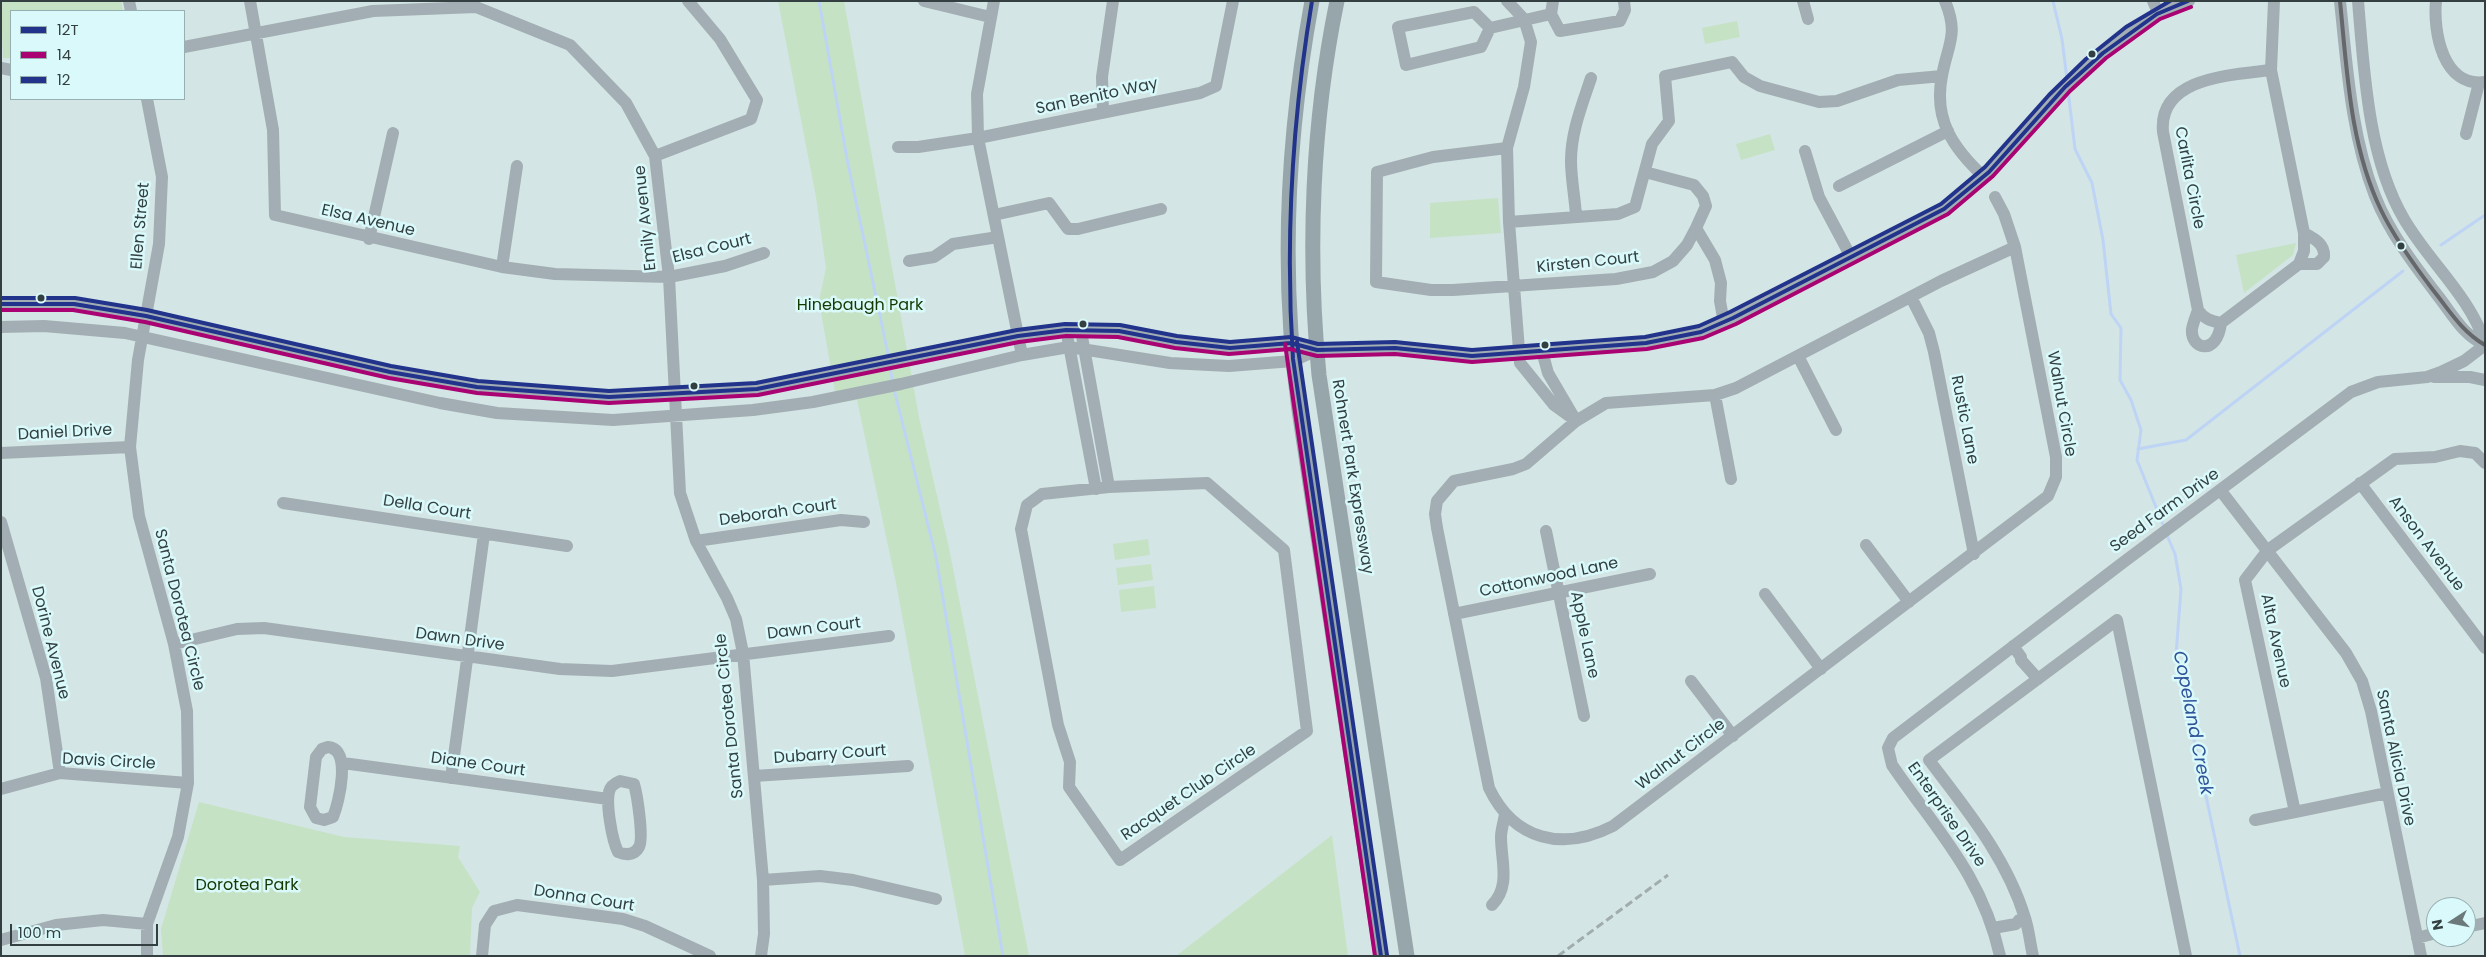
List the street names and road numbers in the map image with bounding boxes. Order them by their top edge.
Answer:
street label: San Benito Way [1034,75,1160,119]
street label: Carlita Circle [2170,125,2208,231]
street label: Emily Avenue [631,164,661,272]
street label: Ellen Street [128,182,154,270]
street label: Elsa Avenue [319,201,417,241]
street label: Elsa Court [671,230,753,268]
street label: Kirsten Court [1536,248,1640,278]
street label: Walnut Circle [2042,350,2080,458]
street label: Rustic Lane [1946,374,1982,466]
street label: Rohnert Park Expressway [1327,378,1377,576]
street label: Daniel Drive [17,421,113,445]
street label: Seed Farm Drive [2107,465,2223,557]
street label: Della Court [382,492,472,524]
street label: Anson Avenue [2384,493,2468,595]
street label: Deborah Court [718,495,838,531]
street label: Santa Dorotea Circle [150,527,208,693]
street label: Cottonwood Lane [1478,554,1620,602]
street label: Dorine Avenue [27,584,73,702]
street label: Apple Lane [1565,590,1603,680]
street label: Alta Avenue [2256,592,2294,690]
street label: Dawn Court [766,614,862,644]
street label: Dawn Drive [414,624,506,656]
street label: Santa Dorotea Circle [712,633,748,799]
street label: Santa Alicia Drive [2371,688,2419,828]
street label: Walnut Circle [1633,715,1729,795]
street label: Dubarry Court [773,741,887,769]
street label: Racquet Club Circle [1118,741,1260,845]
street label: Diane Court [430,749,526,781]
street label: Davis Circle [62,750,156,774]
street label: Enterprise Drive [1903,759,1989,871]
street label: Donna Court [532,882,636,916]

